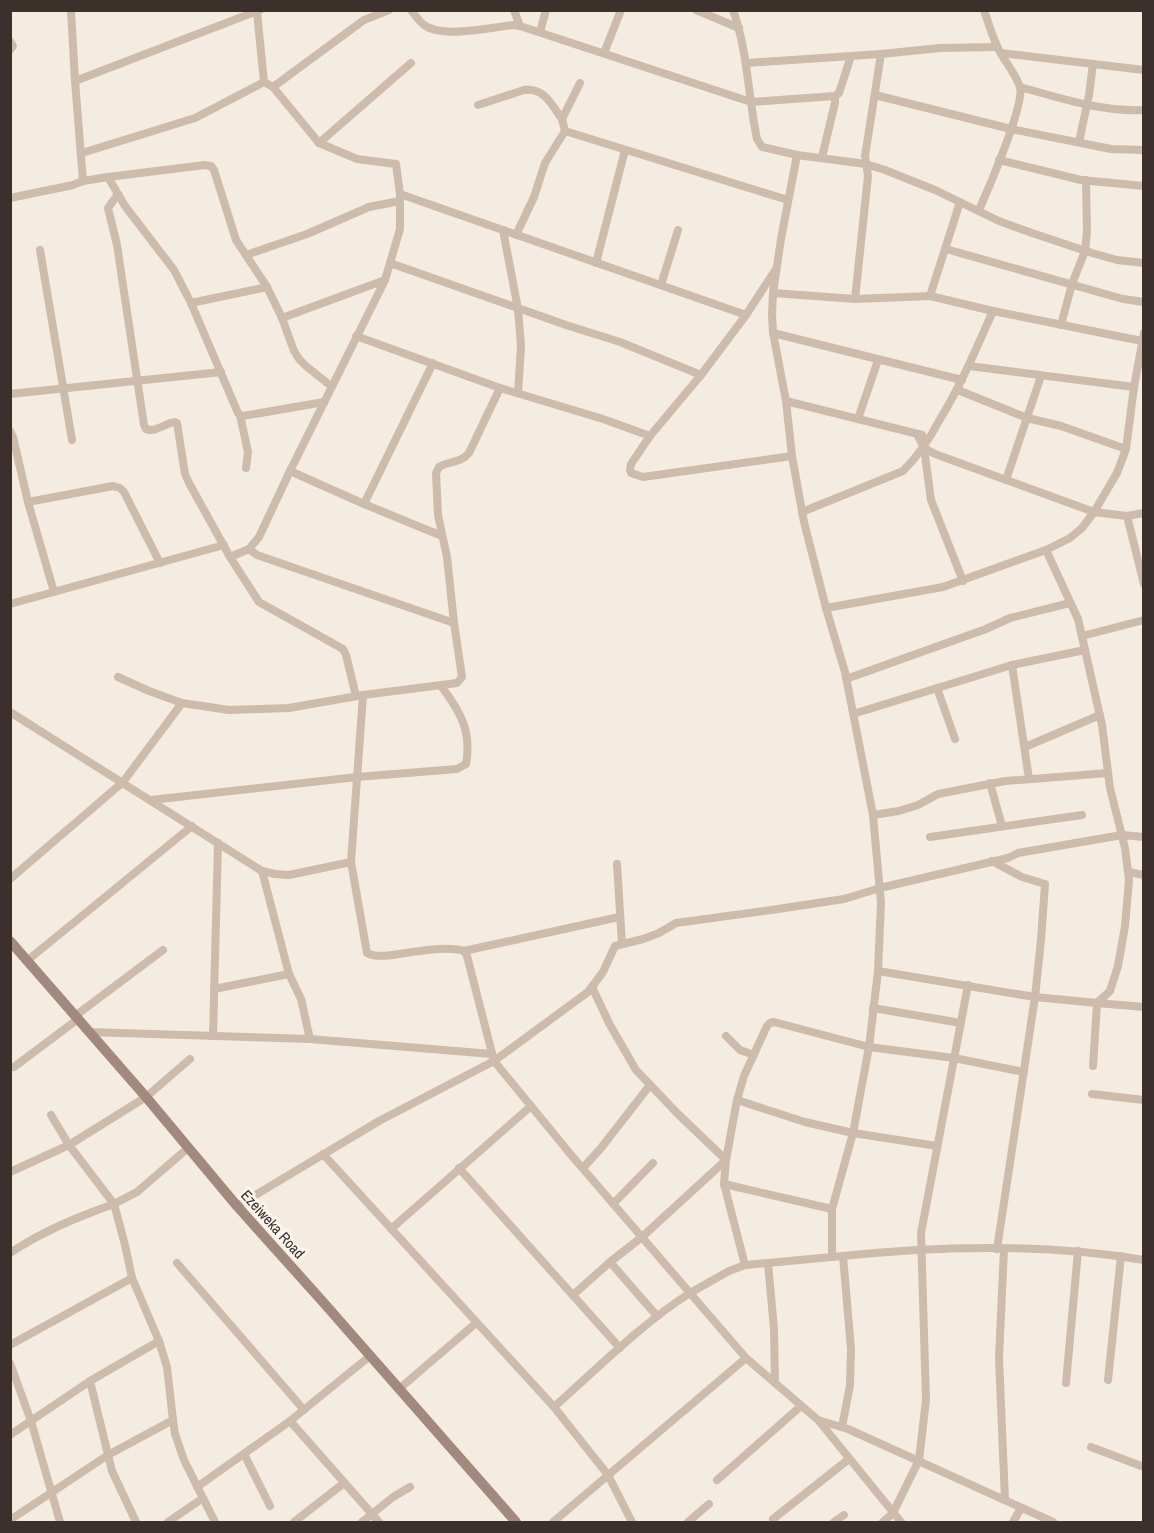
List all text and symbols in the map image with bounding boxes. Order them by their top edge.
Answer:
street label: Ezeiweka Road [236,1185,310,1263]

